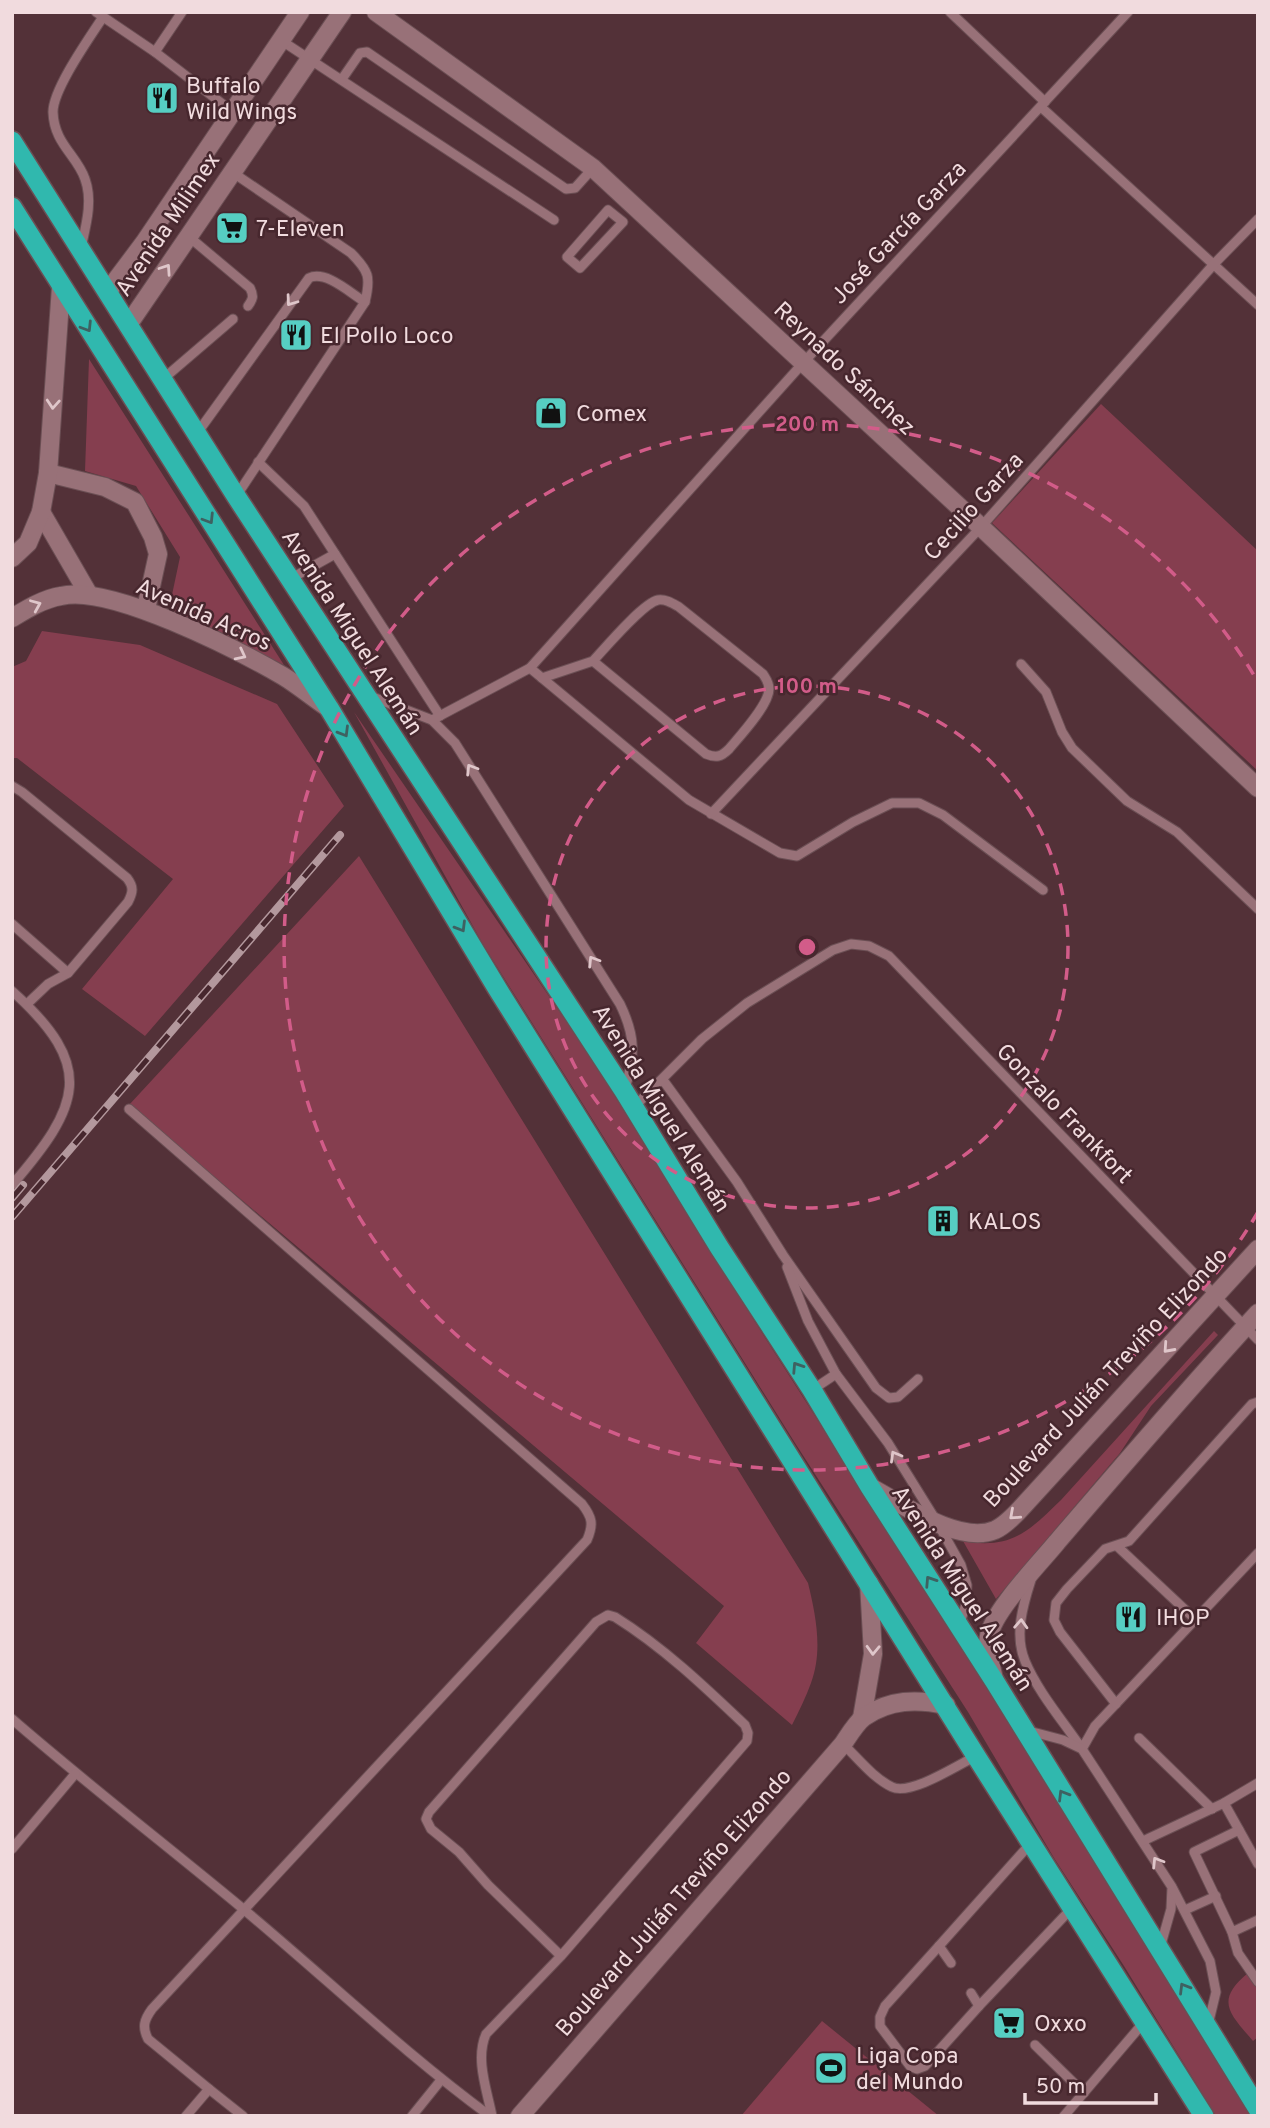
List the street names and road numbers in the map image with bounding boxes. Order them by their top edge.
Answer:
street label: Avenida Milimex [110,148,228,303]
street label: José García Garza [826,156,974,311]
street label: Reynado Sánchez [766,297,920,443]
street label: Cecilio Garza [919,447,1031,568]
street label: Avenida Miguel Alemán [273,525,428,742]
street label: Avenida Acros [131,573,275,659]
street label: Avenida Miguel Alemán [584,1000,736,1219]
street label: Gonzalo Frankfort [989,1038,1138,1191]
street label: Boulevard Julián Treviño Elizondo [978,1242,1235,1515]
street label: Avenida Miguel Alemán [883,1481,1038,1698]
street label: Boulevard Julián Treviño Elizondo [551,1764,799,2044]

